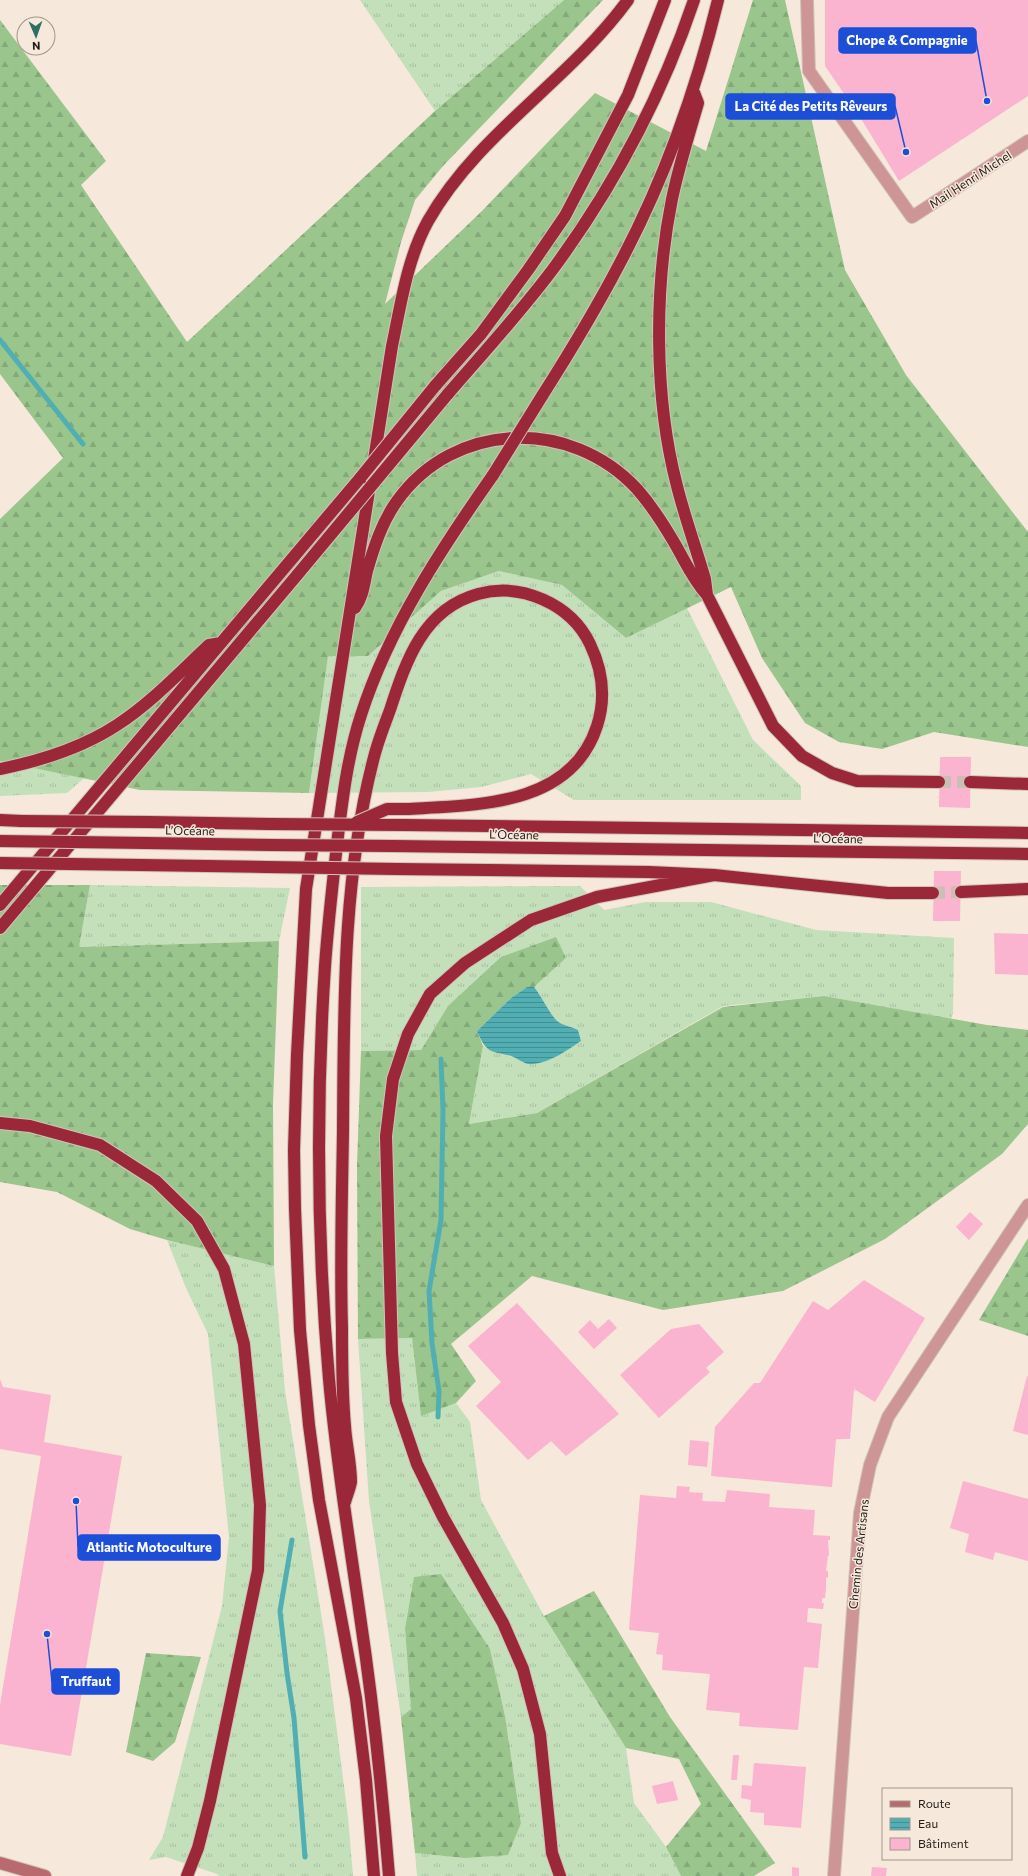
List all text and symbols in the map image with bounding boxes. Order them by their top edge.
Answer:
north arrow [16,16,56,56]
callout: Chope & Compagnie [839,28,976,53]
text: Chope & Compagnie [846,32,968,48]
text: N [32,40,41,53]
callout: La Cité des Petits Rêveurs [726,94,895,119]
text: La Cité des Petits Rêveurs [735,98,887,114]
street label: Mail Henri Michel [926,147,1014,211]
street label: L’Océane [165,823,215,837]
street label: L’Océane [489,827,539,841]
street label: L’Océane [813,831,863,845]
street label: Chemin des Artisans [845,1498,871,1610]
callout: Atlantic Motoculture [78,1535,220,1560]
text: Atlantic Motoculture [86,1539,212,1555]
callout: Truffaut [52,1669,119,1694]
text: Truffaut [61,1673,112,1689]
legend [882,1788,1012,1860]
text: Route [918,1796,951,1810]
text: Eau [918,1816,938,1830]
text: Bâtiment [918,1836,969,1850]

